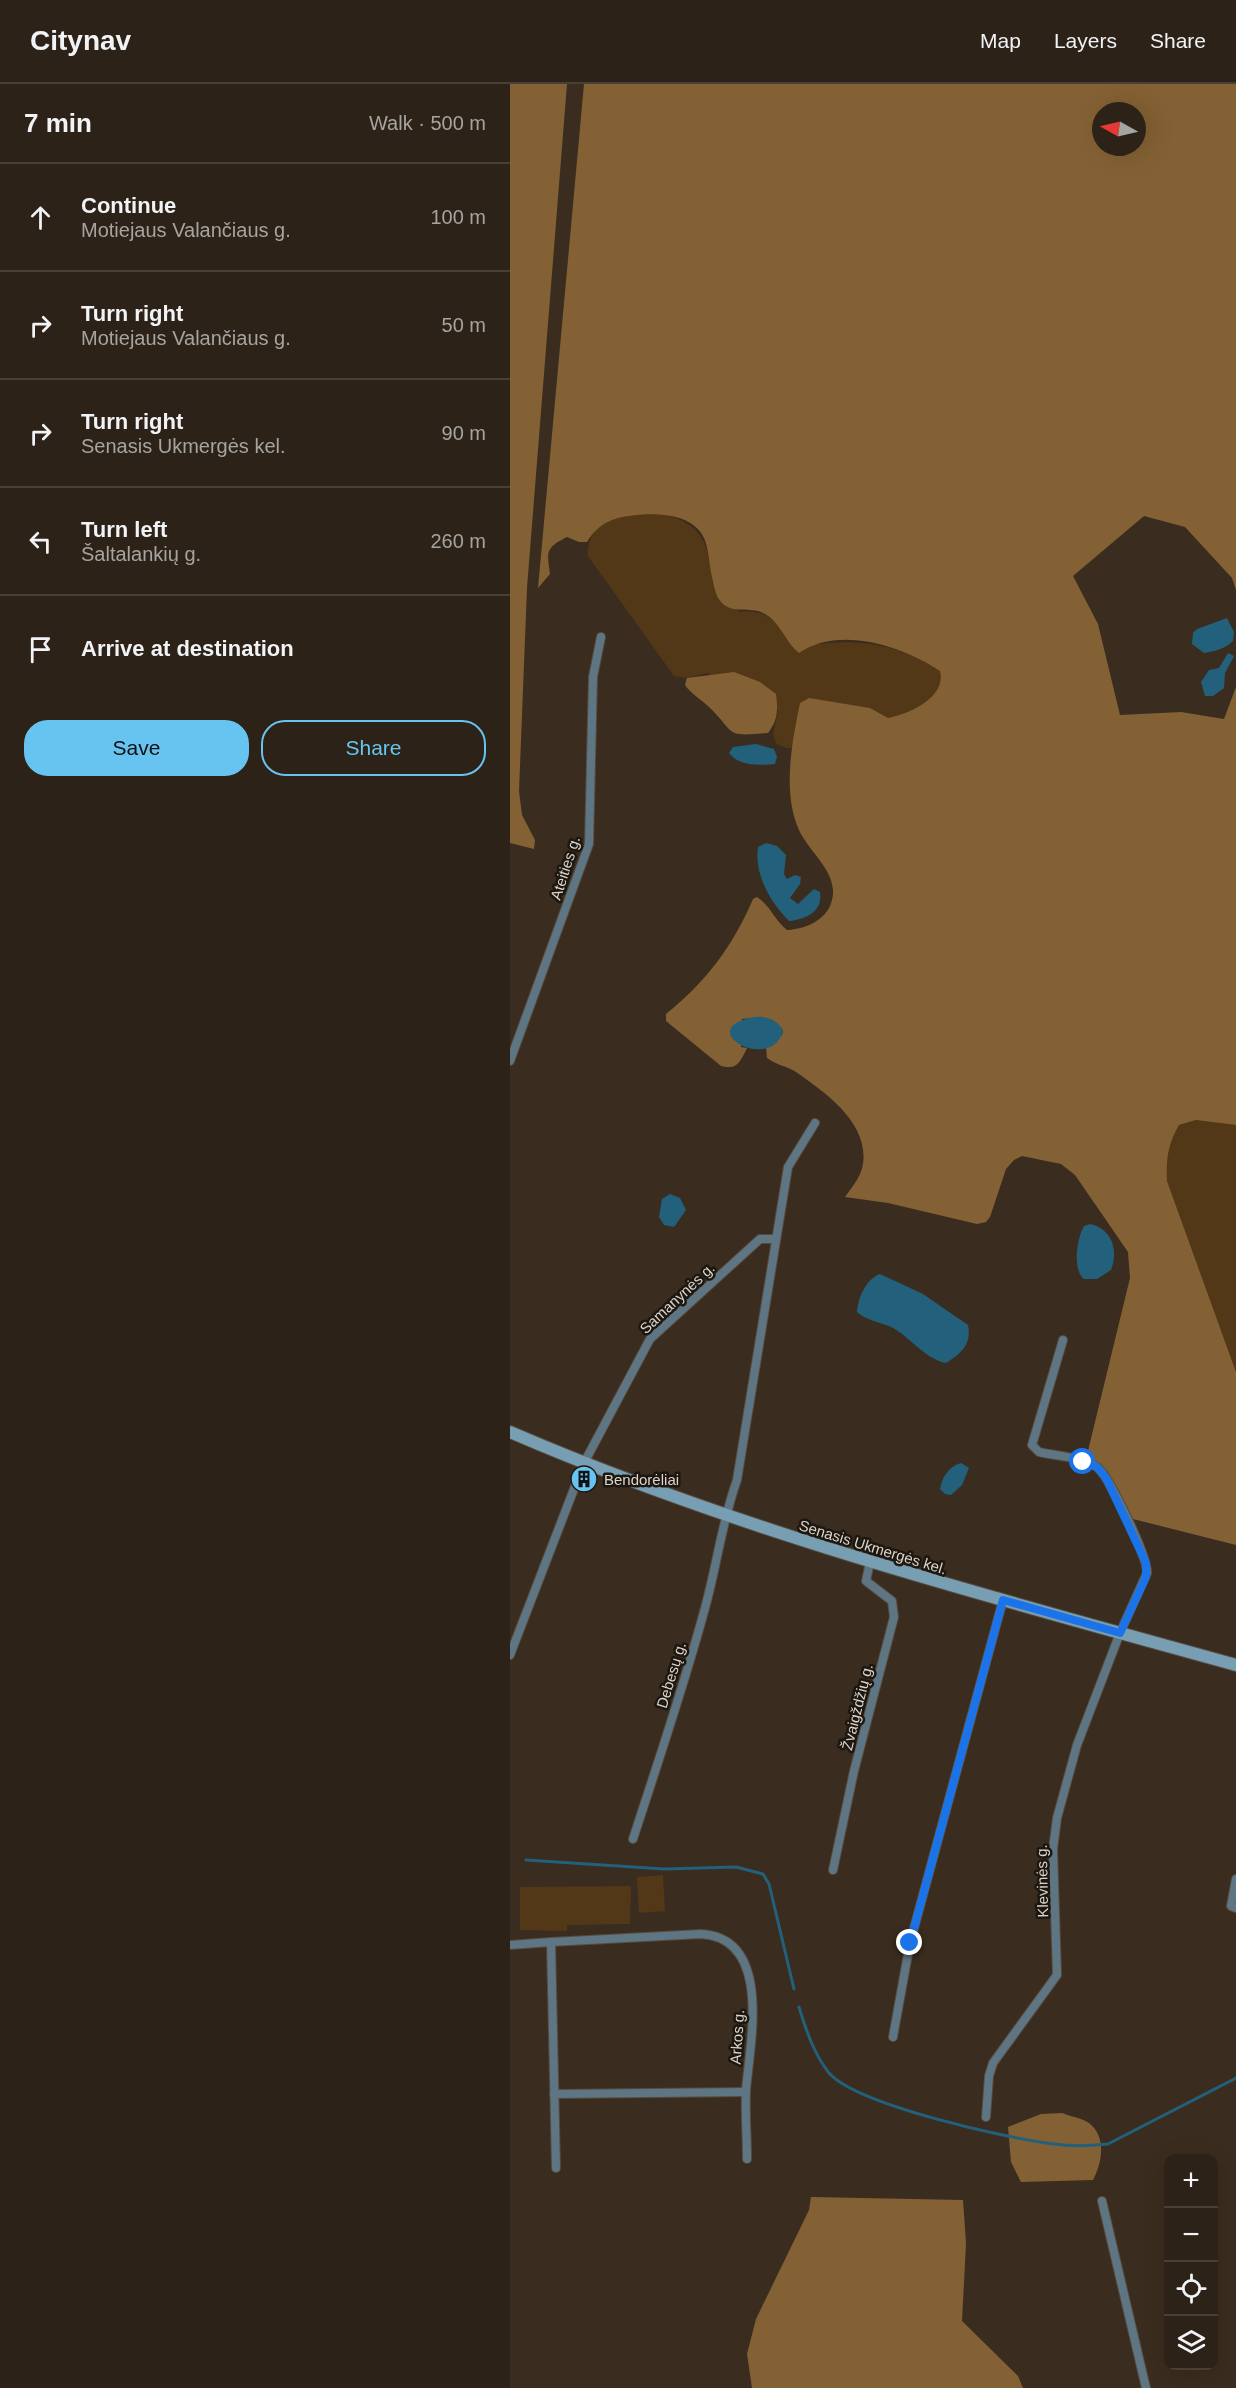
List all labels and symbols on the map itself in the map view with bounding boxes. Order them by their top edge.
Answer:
north arrow [1092,102,1146,156]
street label: Ateities g. [547,834,583,902]
street label: Samanynės g. [636,1259,718,1337]
route start [1069,1448,1095,1474]
building icon: Bendorėliai [569,1464,599,1494]
place label: Bendorėliai [604,1471,679,1488]
street label: Senasis Ukmergės kel. [797,1516,949,1578]
street label: Debesų g. [653,1640,689,1710]
street label: Žvaigždžių g. [838,1662,876,1752]
street label: Klevinės g. [1033,1844,1051,1918]
route end [896,1929,922,1955]
street label: Arkos g. [727,2009,747,2065]

